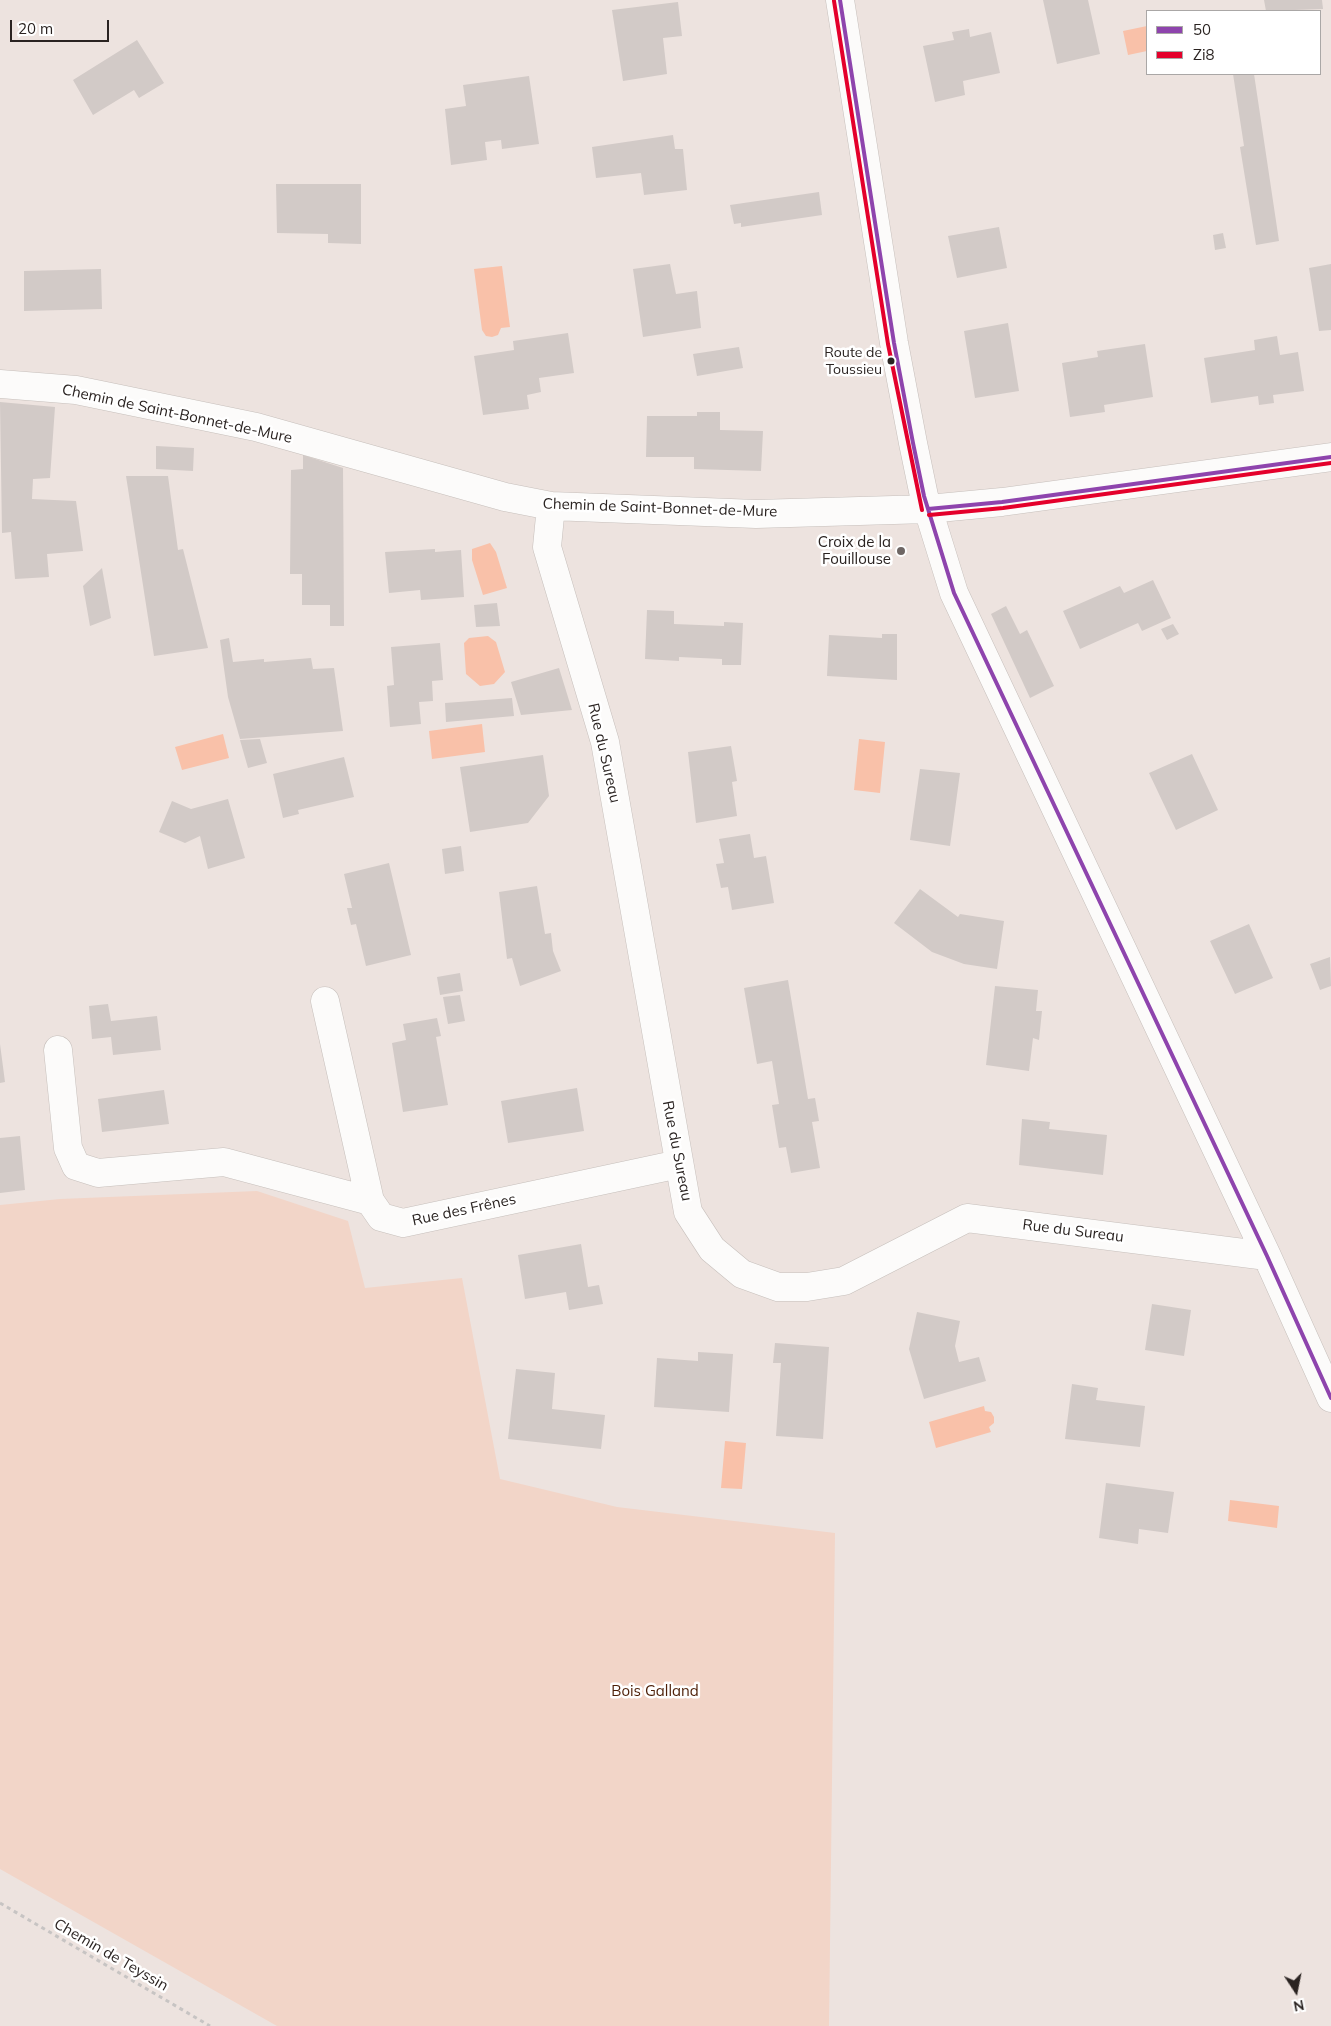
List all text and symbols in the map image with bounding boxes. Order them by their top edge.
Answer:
scale bar [12,10,111,42]
legend [1146,10,1321,75]
text: 20 m [18,19,53,38]
text: 50 [1193,20,1211,39]
text: Zi8 [1193,45,1215,64]
place label: Route de Toussieu [824,345,882,378]
marker: Route de Toussieu [886,356,896,366]
street label: Chemin de Saint-Bonnet-de-Mure [60,381,294,447]
street label: Chemin de Saint-Bonnet-de-Mure [542,495,778,521]
place label: Croix de la Fouillouse [818,533,891,568]
marker: Croix de la Fouillouse [895,545,907,557]
street label: Rue du Sureau [584,701,624,805]
street label: Rue du Sureau [658,1099,696,1203]
street label: Rue des Frênes [410,1190,518,1230]
street label: Rue du Sureau [1021,1216,1125,1246]
park label: Bois Galland [611,1682,699,1700]
street label: Chemin de Teyssin [51,1915,171,1995]
north arrow [1271,1966,1321,2016]
text: N [1292,1996,1306,2016]

